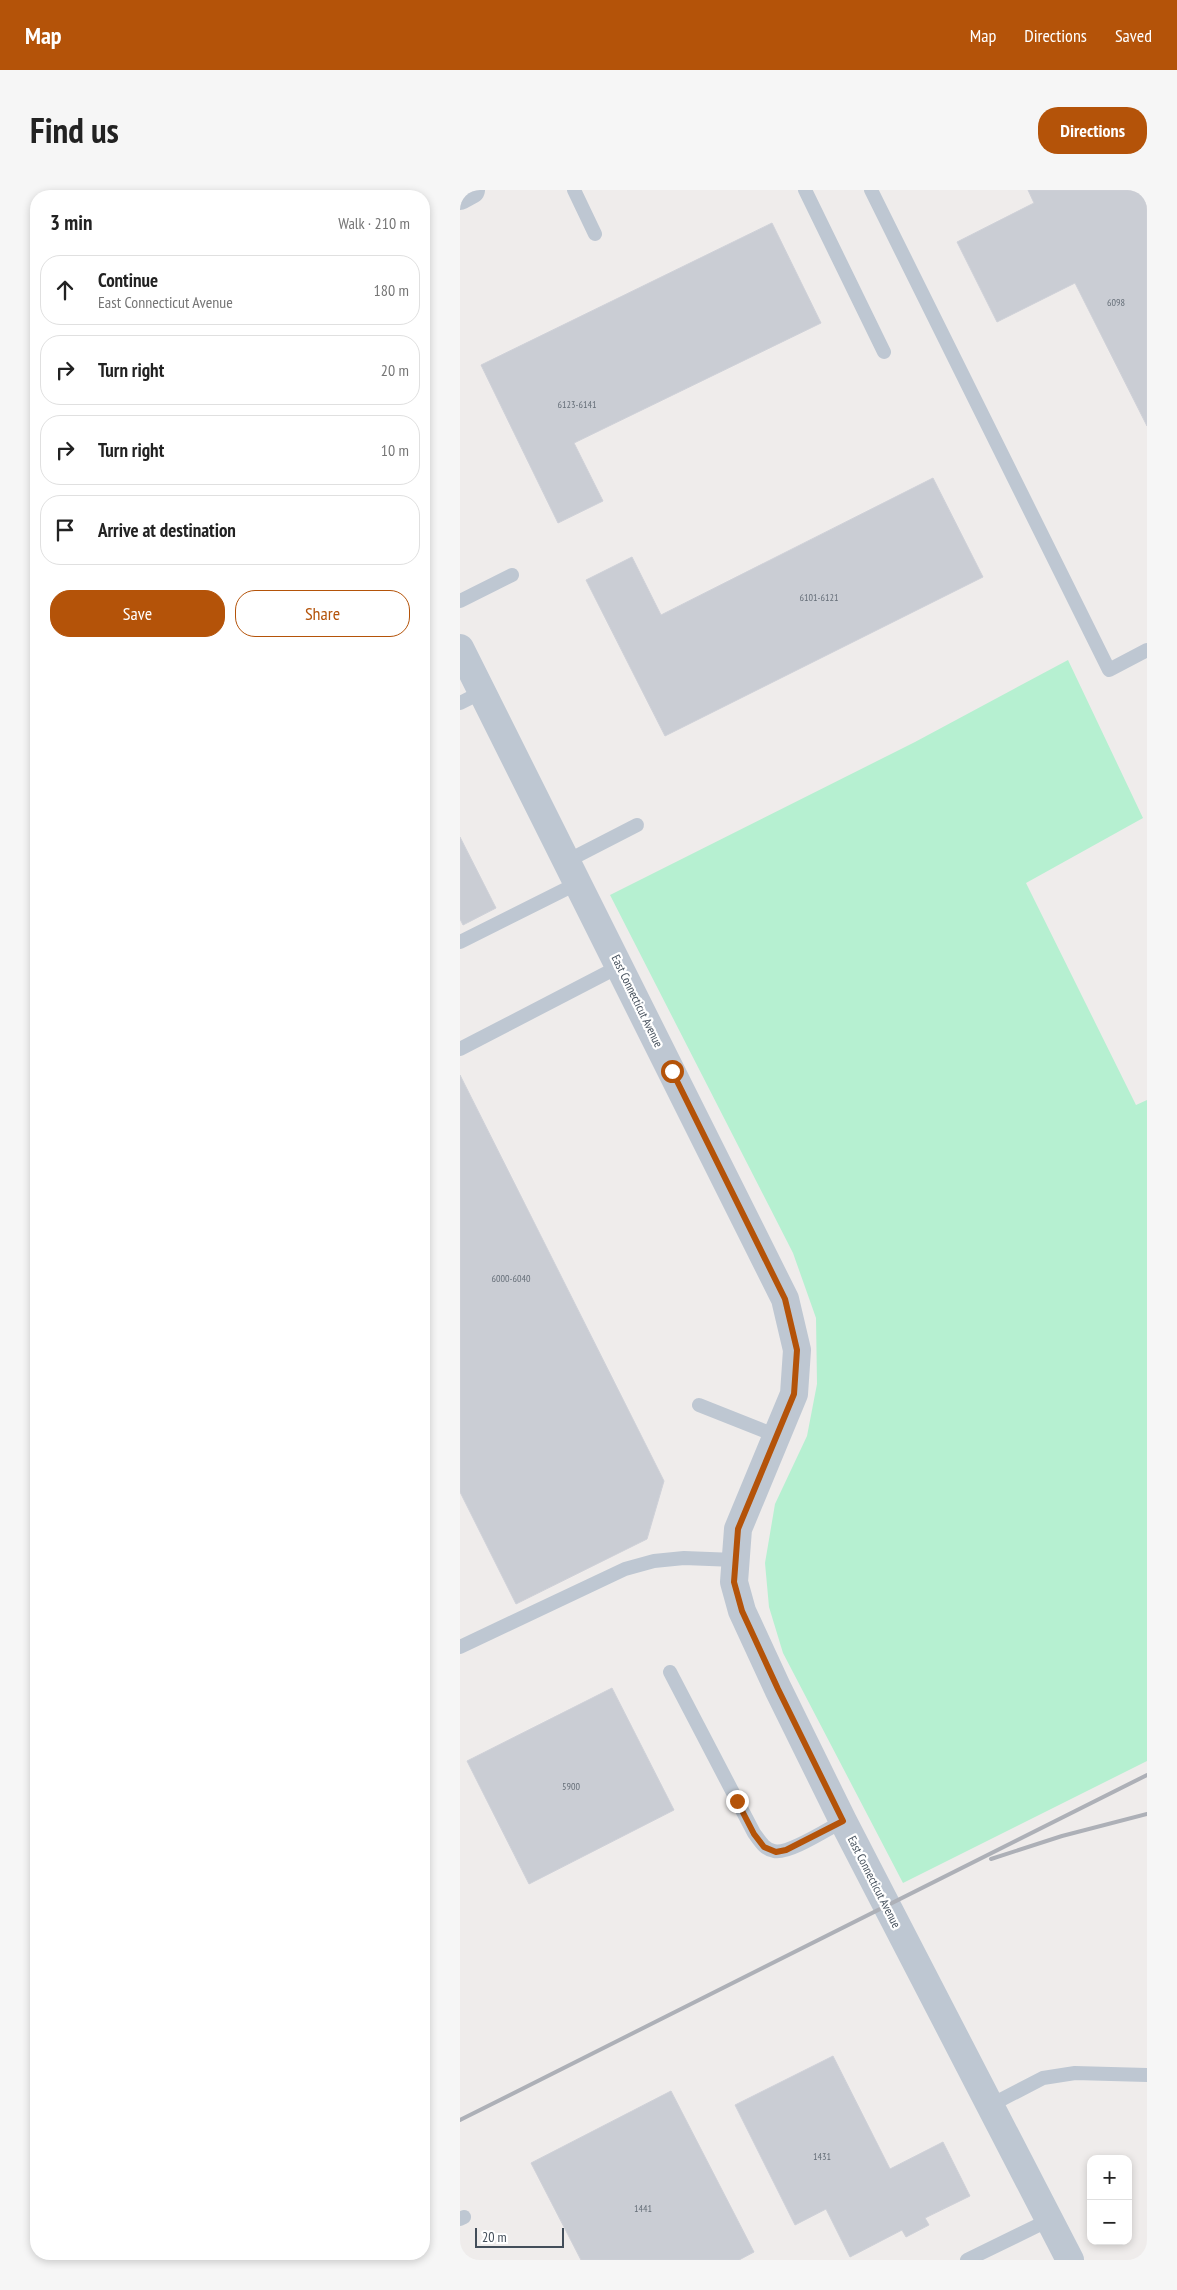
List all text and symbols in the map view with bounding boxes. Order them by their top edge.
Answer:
text: Map [25,20,62,51]
text: Map [970,24,996,47]
text: Directions [1024,24,1087,47]
text: Saved [1115,24,1152,47]
text: Find us [30,107,119,153]
button: Directions [1038,107,1147,154]
text: 3 min [50,209,92,236]
text: Walk · 210 m [338,213,410,233]
text: Continue [98,268,158,292]
icon: ahead [51,276,79,304]
text: 180 m [374,280,409,300]
text: East Connecticut Avenue [98,292,233,312]
house number: 6098 [1107,296,1125,309]
icon: right [51,356,79,384]
text: Turn right [98,358,164,382]
text: 20 m [381,360,409,380]
house number: 6123-6141 [558,398,596,411]
icon: right [51,436,79,464]
text: Turn right [98,438,164,462]
text: 10 m [381,440,409,460]
icon: arrive [51,516,79,544]
text: Arrive at destination [98,518,236,542]
button: Save [50,590,225,637]
button: Share [235,590,410,637]
house number: 6101-6121 [800,591,838,604]
street label: East Connecticut Avenue [609,952,666,1050]
route start [661,1060,684,1083]
house number: 6000-6040 [492,1272,531,1285]
house number: 5900 [562,1780,581,1793]
route end [726,1790,749,1813]
street label: East Connecticut Avenue [845,1833,904,1930]
house number: 1431 [813,2150,831,2163]
map controls [1087,2155,1132,2245]
button: + [1087,2155,1132,2200]
button: − [1087,2200,1132,2245]
house number: 1441 [634,2202,652,2215]
scale bar [475,2225,564,2248]
text: 20 m [482,2228,507,2246]

